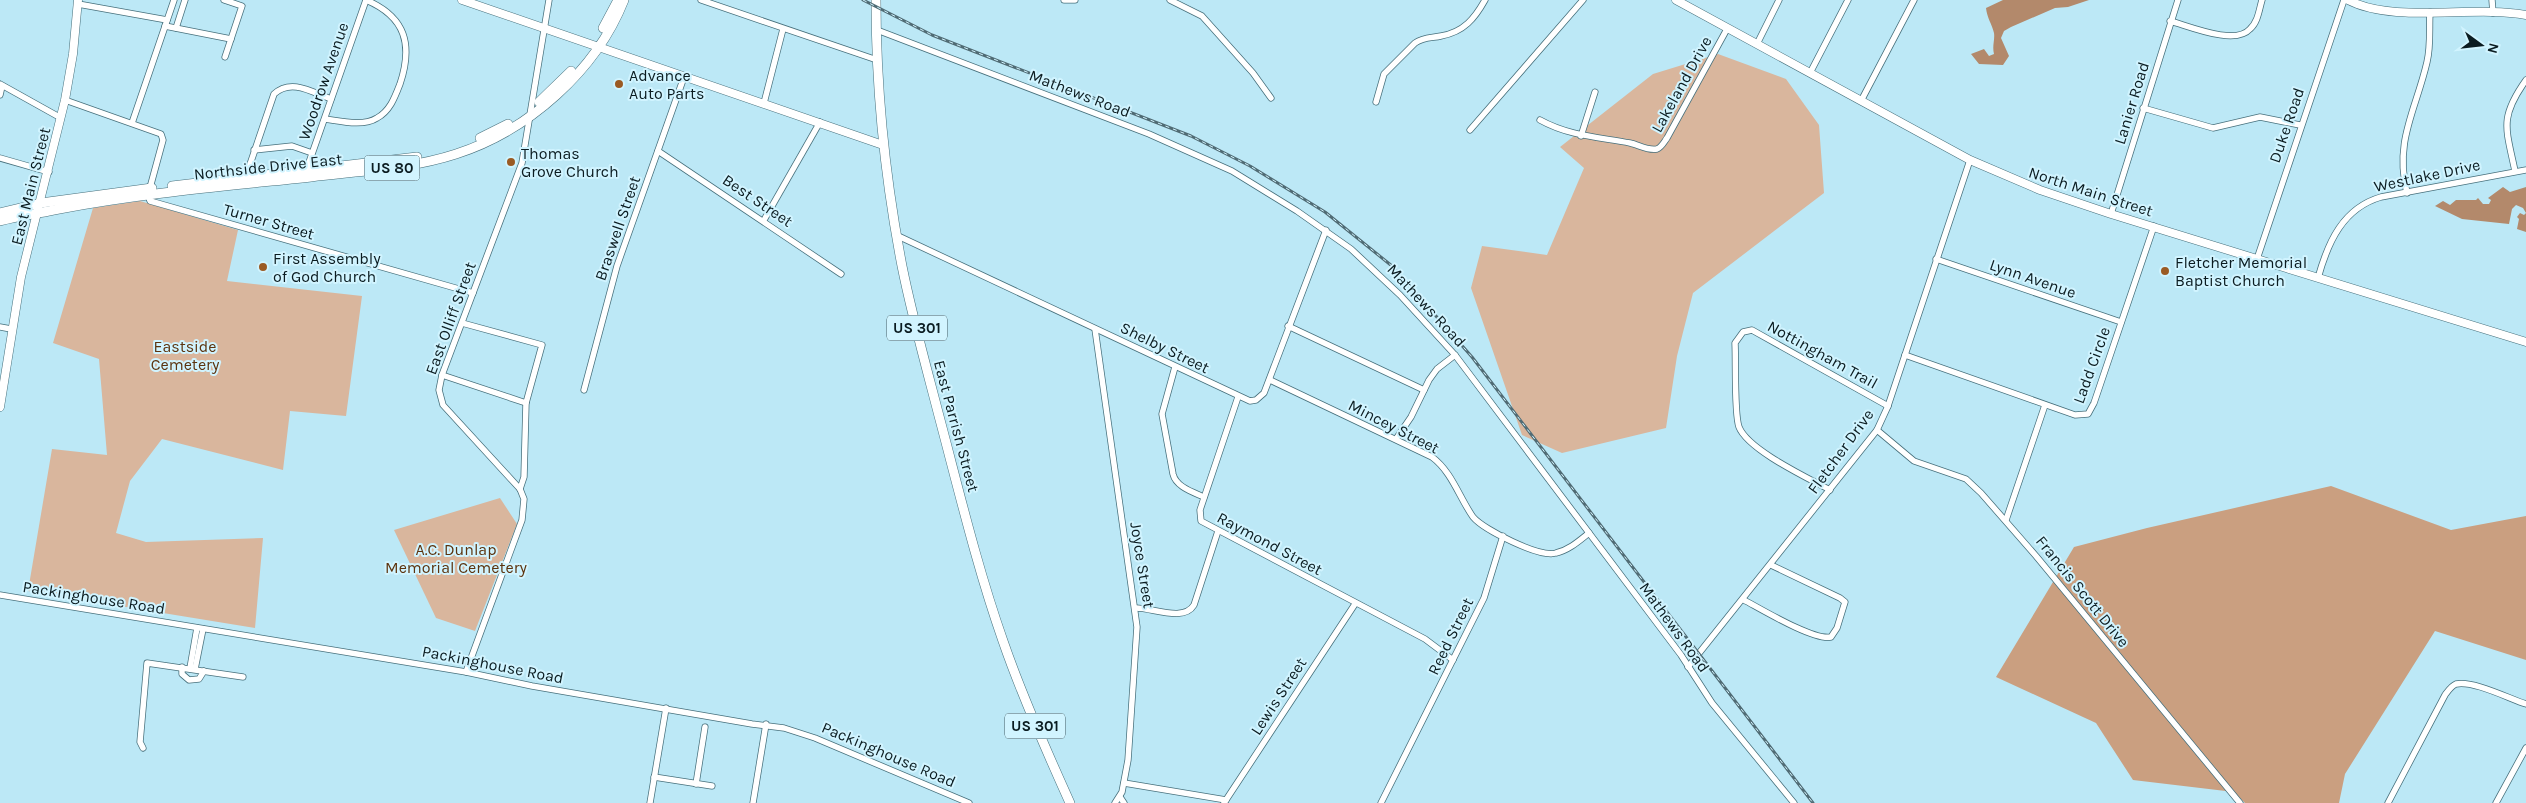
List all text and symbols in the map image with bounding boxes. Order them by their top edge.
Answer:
street label: Woodrow Avenue [294,20,353,143]
north arrow [2456,20,2506,70]
street label: Lakeland Drive [1647,33,1716,136]
text: N [2484,41,2503,55]
street label: Lanier Road [2110,60,2153,147]
street label: Mathews Road [1027,65,1133,121]
place label: Advance Auto Parts [629,66,704,103]
marker: Advance Auto Parts [613,78,625,90]
street label: Duke Road [2265,85,2308,165]
street label: East Main Street [7,125,54,247]
place label: Thomas Grove Church [521,144,619,181]
street label: Northside Drive East [193,149,343,184]
street label: Westlake Drive [2372,155,2482,196]
road number: US 80 [364,156,420,180]
marker: Thomas Grove Church [505,156,517,168]
street label: North Main Street [2026,162,2155,221]
street label: Best Street [719,170,796,231]
street label: Braswell Street [591,173,644,283]
street label: Turner Street [221,199,317,244]
place label: First Assembly of God Church [273,249,381,286]
place label: Fletcher Memorial Baptist Church [2175,253,2307,290]
street label: Lynn Avenue [1987,255,2079,302]
street label: East Olliff Street [421,259,480,377]
street label: Mathews Road [1383,260,1470,351]
marker: First Assembly of God Church [257,261,269,273]
marker: Fletcher Memorial Baptist Church [2159,265,2171,277]
road number: US 301 [887,316,947,340]
street label: Nottingham Trail [1764,316,1881,393]
street label: Shelby Street [1117,318,1212,377]
street label: Ladd Circle [2069,324,2114,406]
park label: Eastside Cemetery [151,337,220,374]
street label: East Parrish Street [930,358,983,494]
street label: Mincey Street [1345,395,1442,458]
street label: Fletcher Drive [1803,405,1878,497]
street label: Raymond Street [1214,508,1326,579]
street label: Joyce Street [1126,521,1159,609]
street label: Francis Scott Drive [2032,532,2133,651]
park label: A.C. Dunlap Memorial Cemetery [385,540,527,577]
street label: Packinghouse Road [21,577,166,618]
street label: Mathews Road [1635,578,1714,676]
street label: Reed Street [1424,595,1477,678]
street label: Packinghouse Road [421,641,565,688]
street label: Lewis Street [1246,654,1310,738]
road number: US 301 [1005,714,1065,738]
street label: Packinghouse Road [819,718,959,791]

